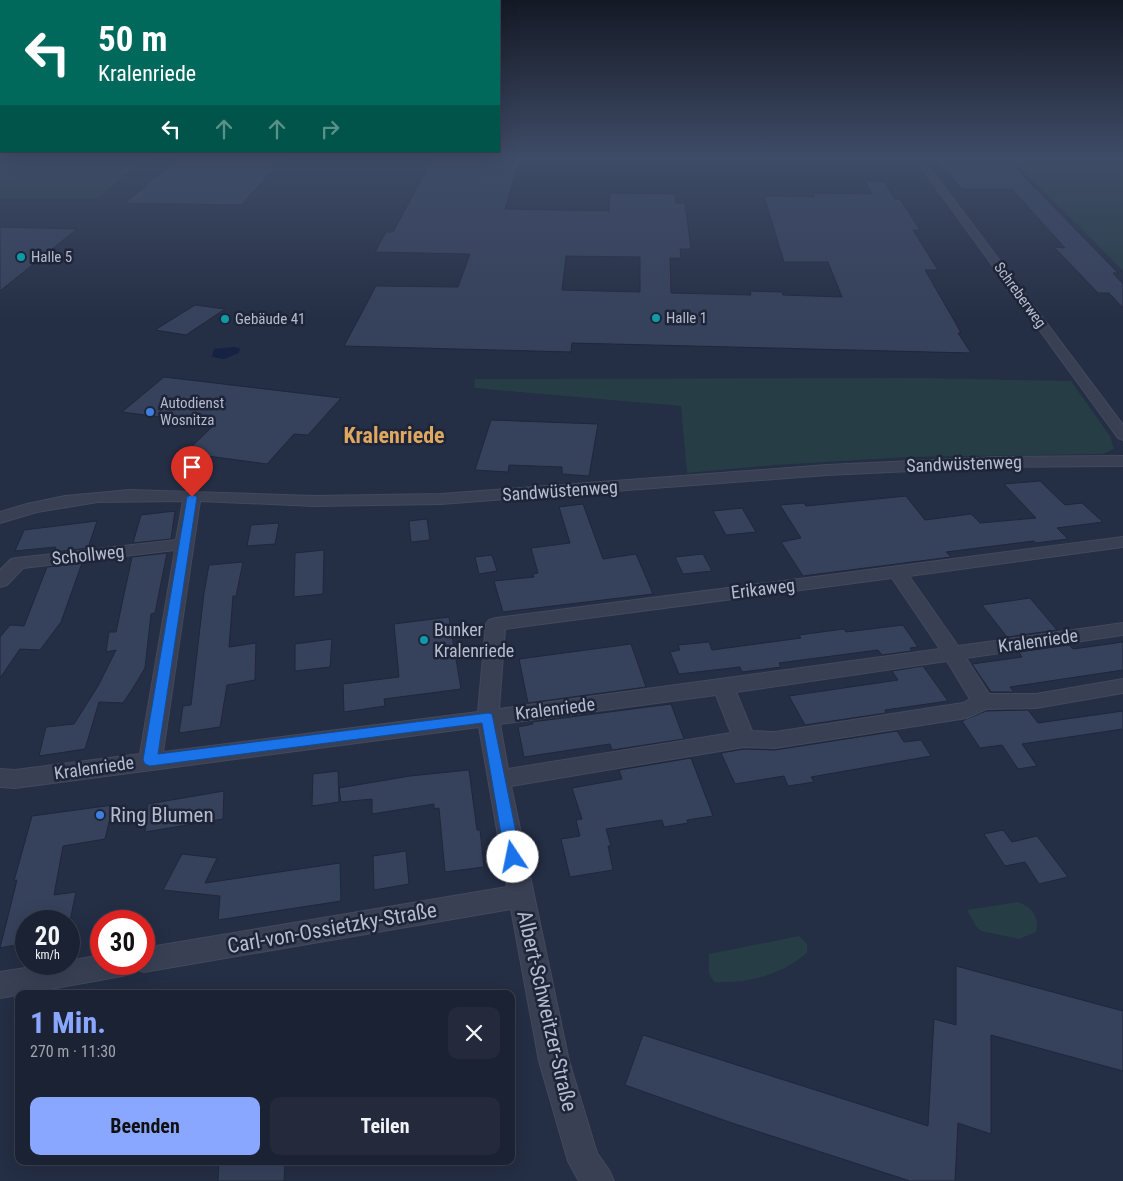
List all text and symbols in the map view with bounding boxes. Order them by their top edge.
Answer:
text: 50 m [98,19,167,60]
icon: left [15,20,80,85]
text: Kralenriede [98,61,196,86]
icon: left [157,115,185,143]
icon: ahead [210,115,238,143]
icon: ahead [263,115,291,143]
icon: right [316,115,344,143]
place label: Halle 5 [31,248,72,266]
marker: Halle 5 [15,251,27,263]
street label: Schreberweg [990,259,1050,331]
place label: Halle 1 [666,309,707,327]
place label: Gebäude 41 [235,310,305,328]
marker: Halle 1 [650,312,662,324]
marker: Gebäude 41 [219,313,231,325]
place label: Autodienst Wosnitza [160,394,224,429]
marker: Autodienst Wosnitza [144,406,156,418]
district label: Kralenriede [343,423,445,448]
pin [171,446,213,497]
street label: Sandwüstenweg [906,451,1022,476]
icon: arrive [178,453,206,481]
street label: Sandwüstenweg [502,476,618,505]
street label: Schollweg [51,540,125,569]
street label: Erikaweg [730,574,796,603]
place label: Bunker Kralenriede [434,619,514,661]
street label: Kralenriede [997,625,1079,656]
marker: Bunker Kralenriede [418,634,430,646]
street label: Kralenriede [514,693,596,724]
street label: Kralenriede [53,752,135,783]
place label: Ring Blumen [110,803,214,827]
marker: Ring Blumen [94,809,106,821]
position arrow [486,830,538,882]
street label: Carl-von-Ossietzky-Straße [225,898,439,958]
street label: Albert-Schweitzer-Straße [512,908,582,1114]
speed limit sign: 30 [90,910,155,975]
text: 20 [35,922,60,951]
text: km/h [35,948,60,962]
text: 1 Min. [30,1005,106,1040]
button: close [448,1007,500,1059]
text: 270 m · 11:30 [30,1042,116,1061]
button: Beenden [30,1097,260,1155]
button: Teilen [270,1097,500,1155]

